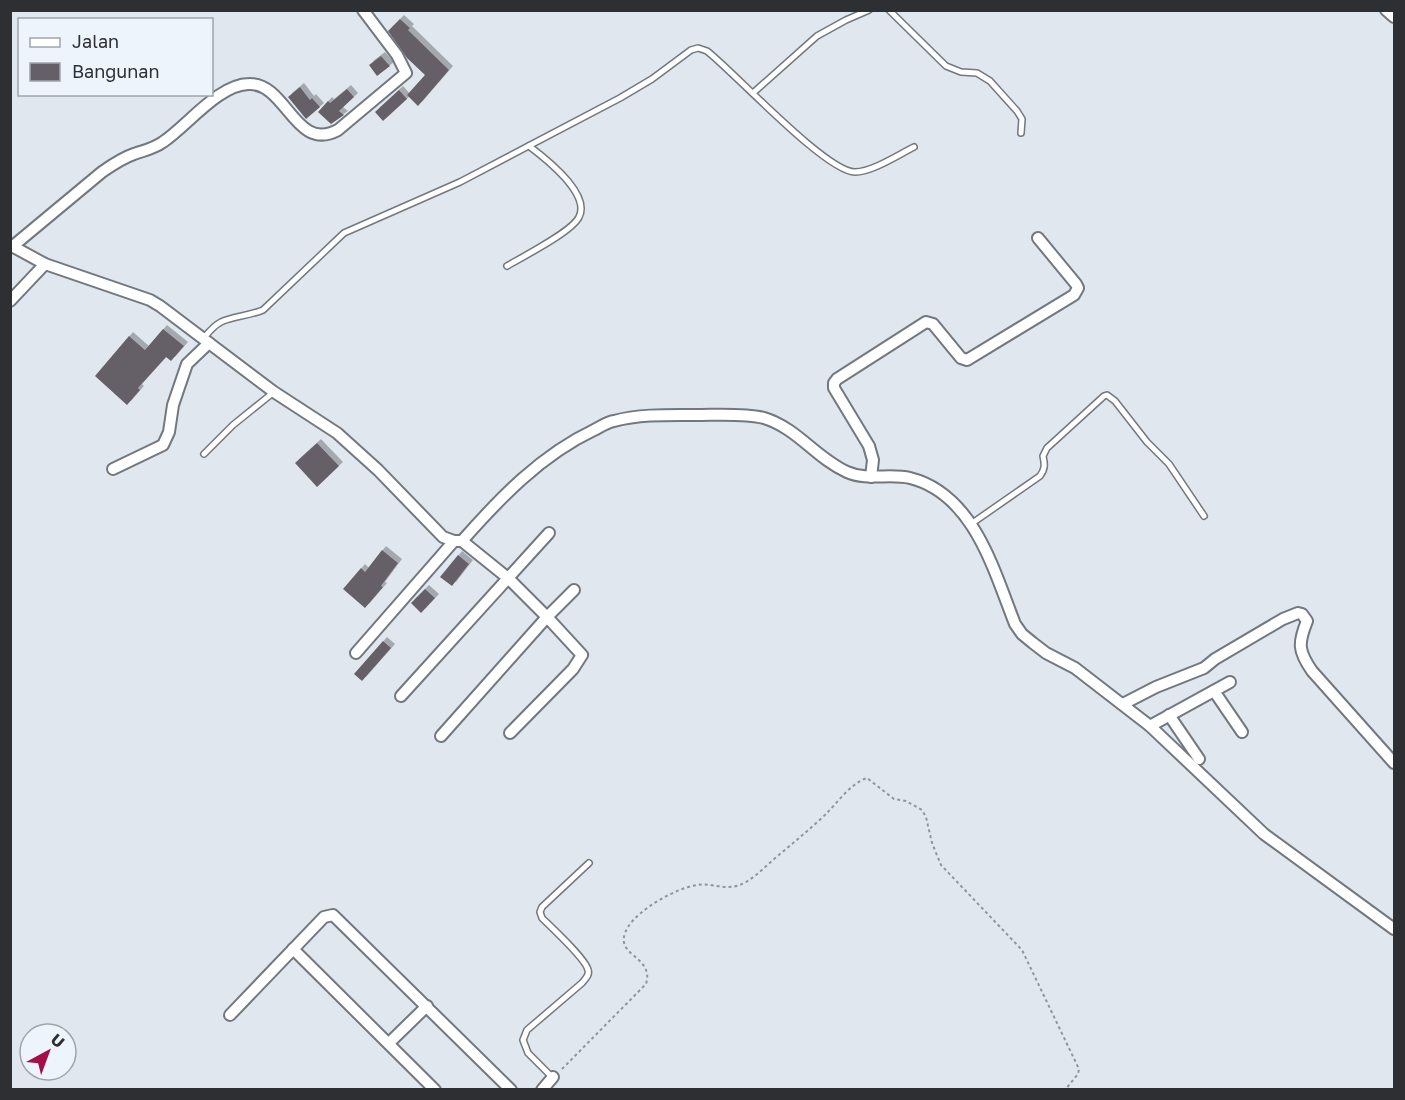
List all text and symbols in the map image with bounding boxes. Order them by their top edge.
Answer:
legend [18,18,213,96]
text: Jalan [72,30,119,52]
text: Bangunan [72,60,160,82]
north arrow [18,1022,78,1082]
text: U [47,1029,69,1052]

